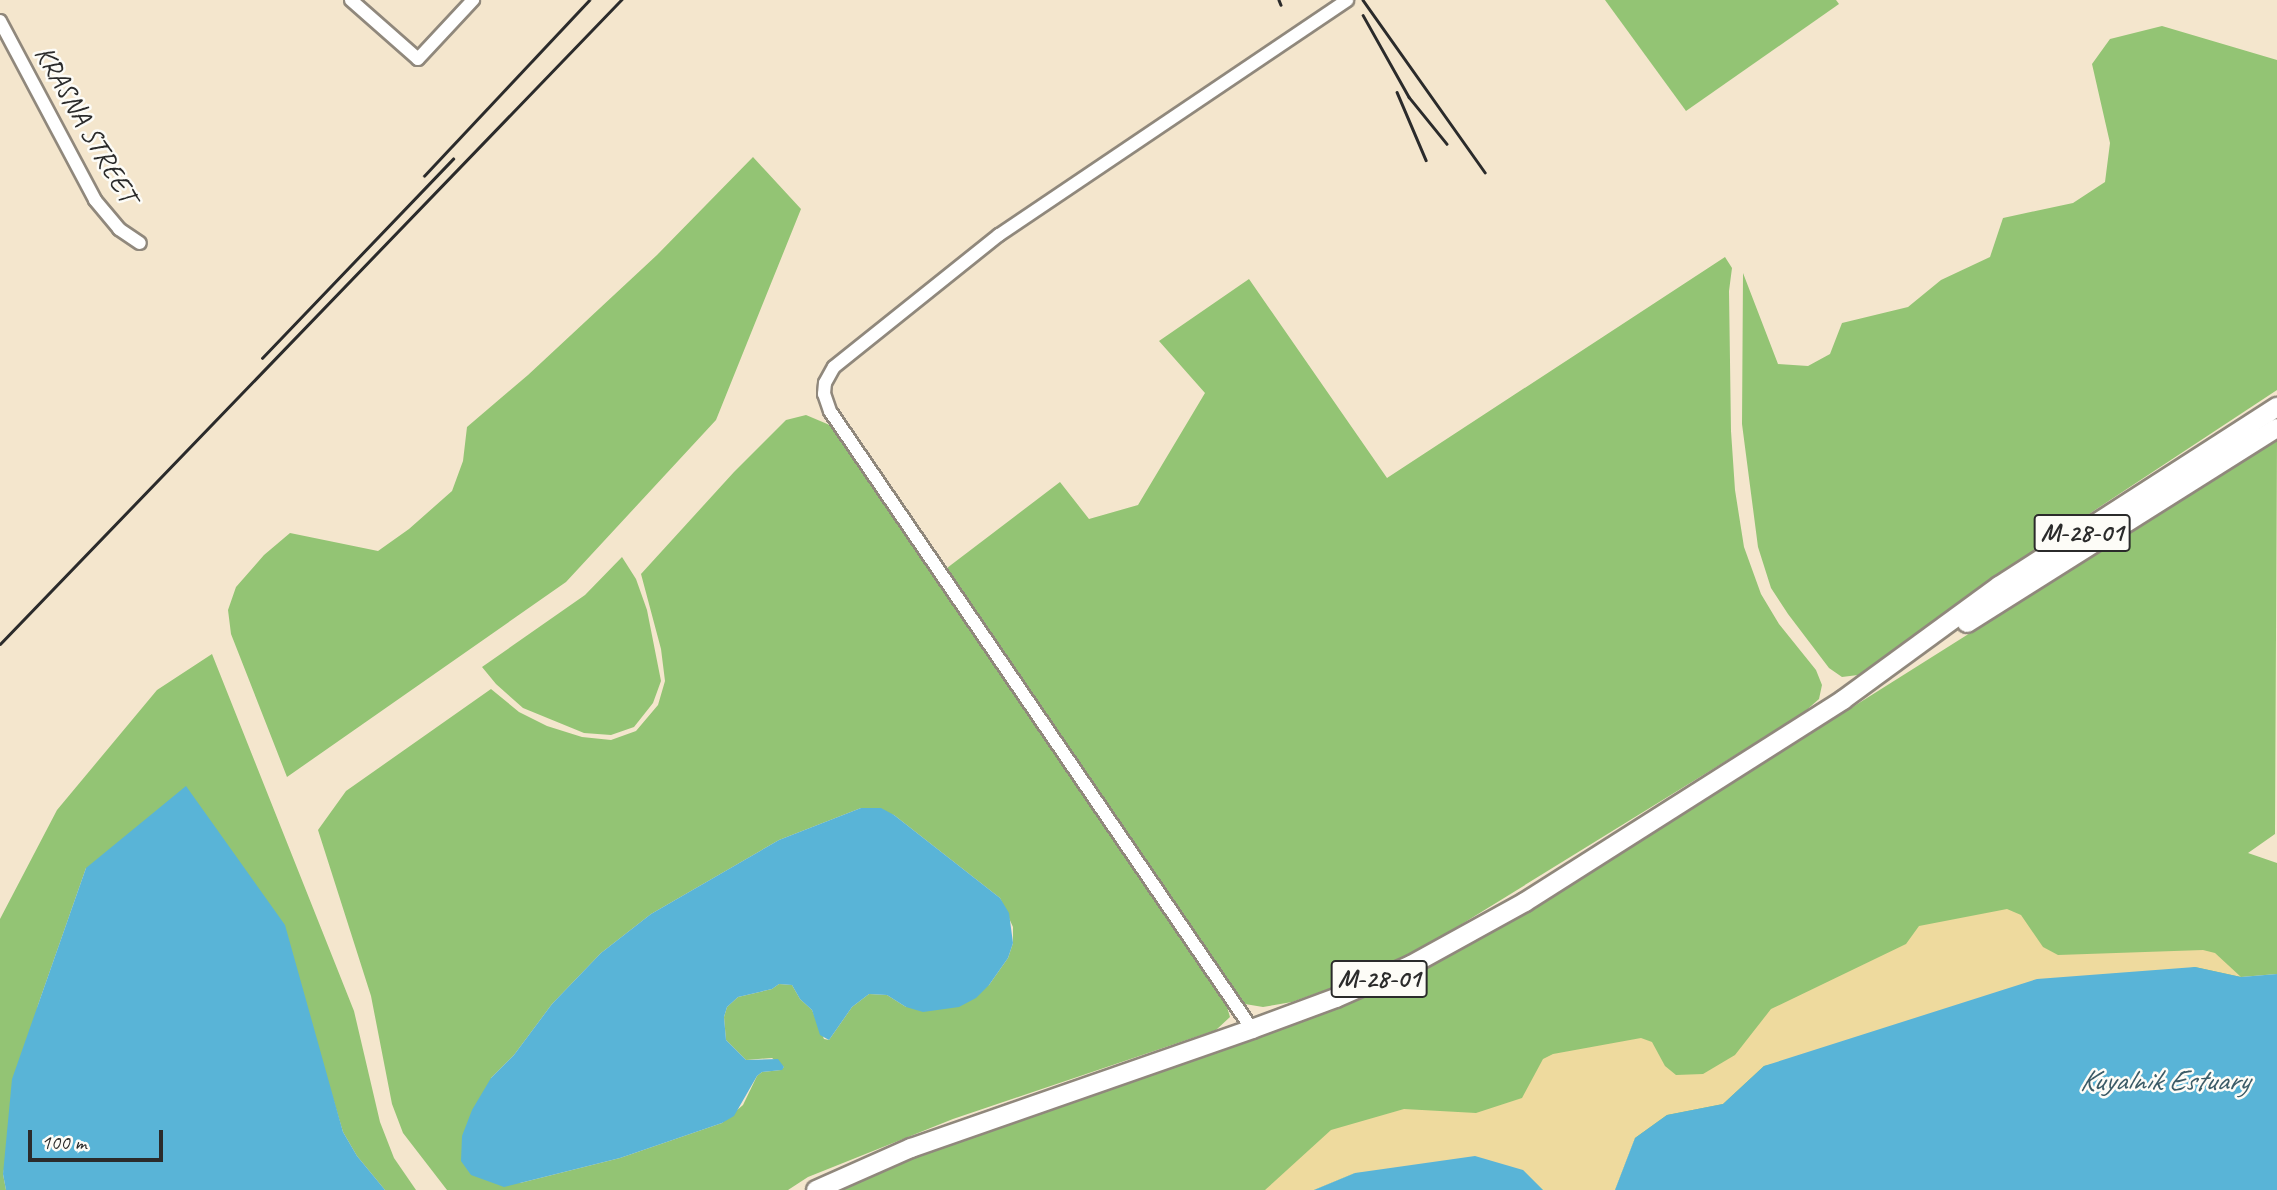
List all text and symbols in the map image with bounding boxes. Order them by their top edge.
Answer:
street label: KRASNA STREET [28,40,144,208]
road number: М-28-01 [2033,510,2131,555]
road number: М-28-01 [1330,956,1428,1002]
water label: Kuyalnik Estuary [2079,1062,2249,1098]
scale bar [32,1116,166,1160]
text: 100 m [41,1129,86,1155]

